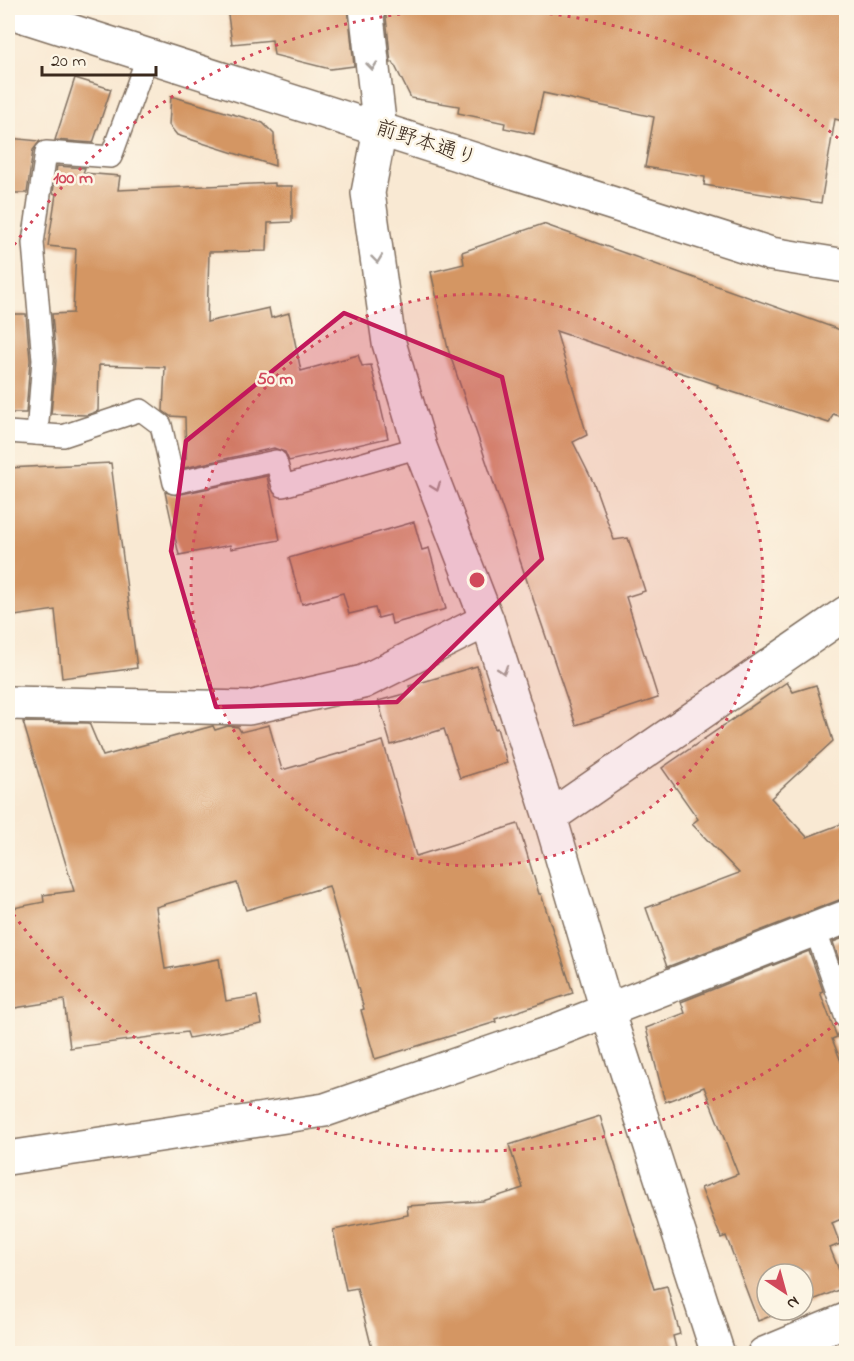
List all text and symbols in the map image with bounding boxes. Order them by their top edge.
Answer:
scale bar [42,39,156,77]
text: 20 m [51,49,86,75]
one-way arrow [366,61,378,70]
street label: 前野本通り [371,114,481,174]
text: 100 m [53,166,93,192]
one-way arrow [370,254,382,263]
text: 50 m [257,367,293,393]
one-way arrow [429,481,441,492]
centre of rings [467,570,487,590]
one-way arrow [496,664,509,675]
north arrow [755,1262,815,1322]
text: N [781,1290,804,1316]

